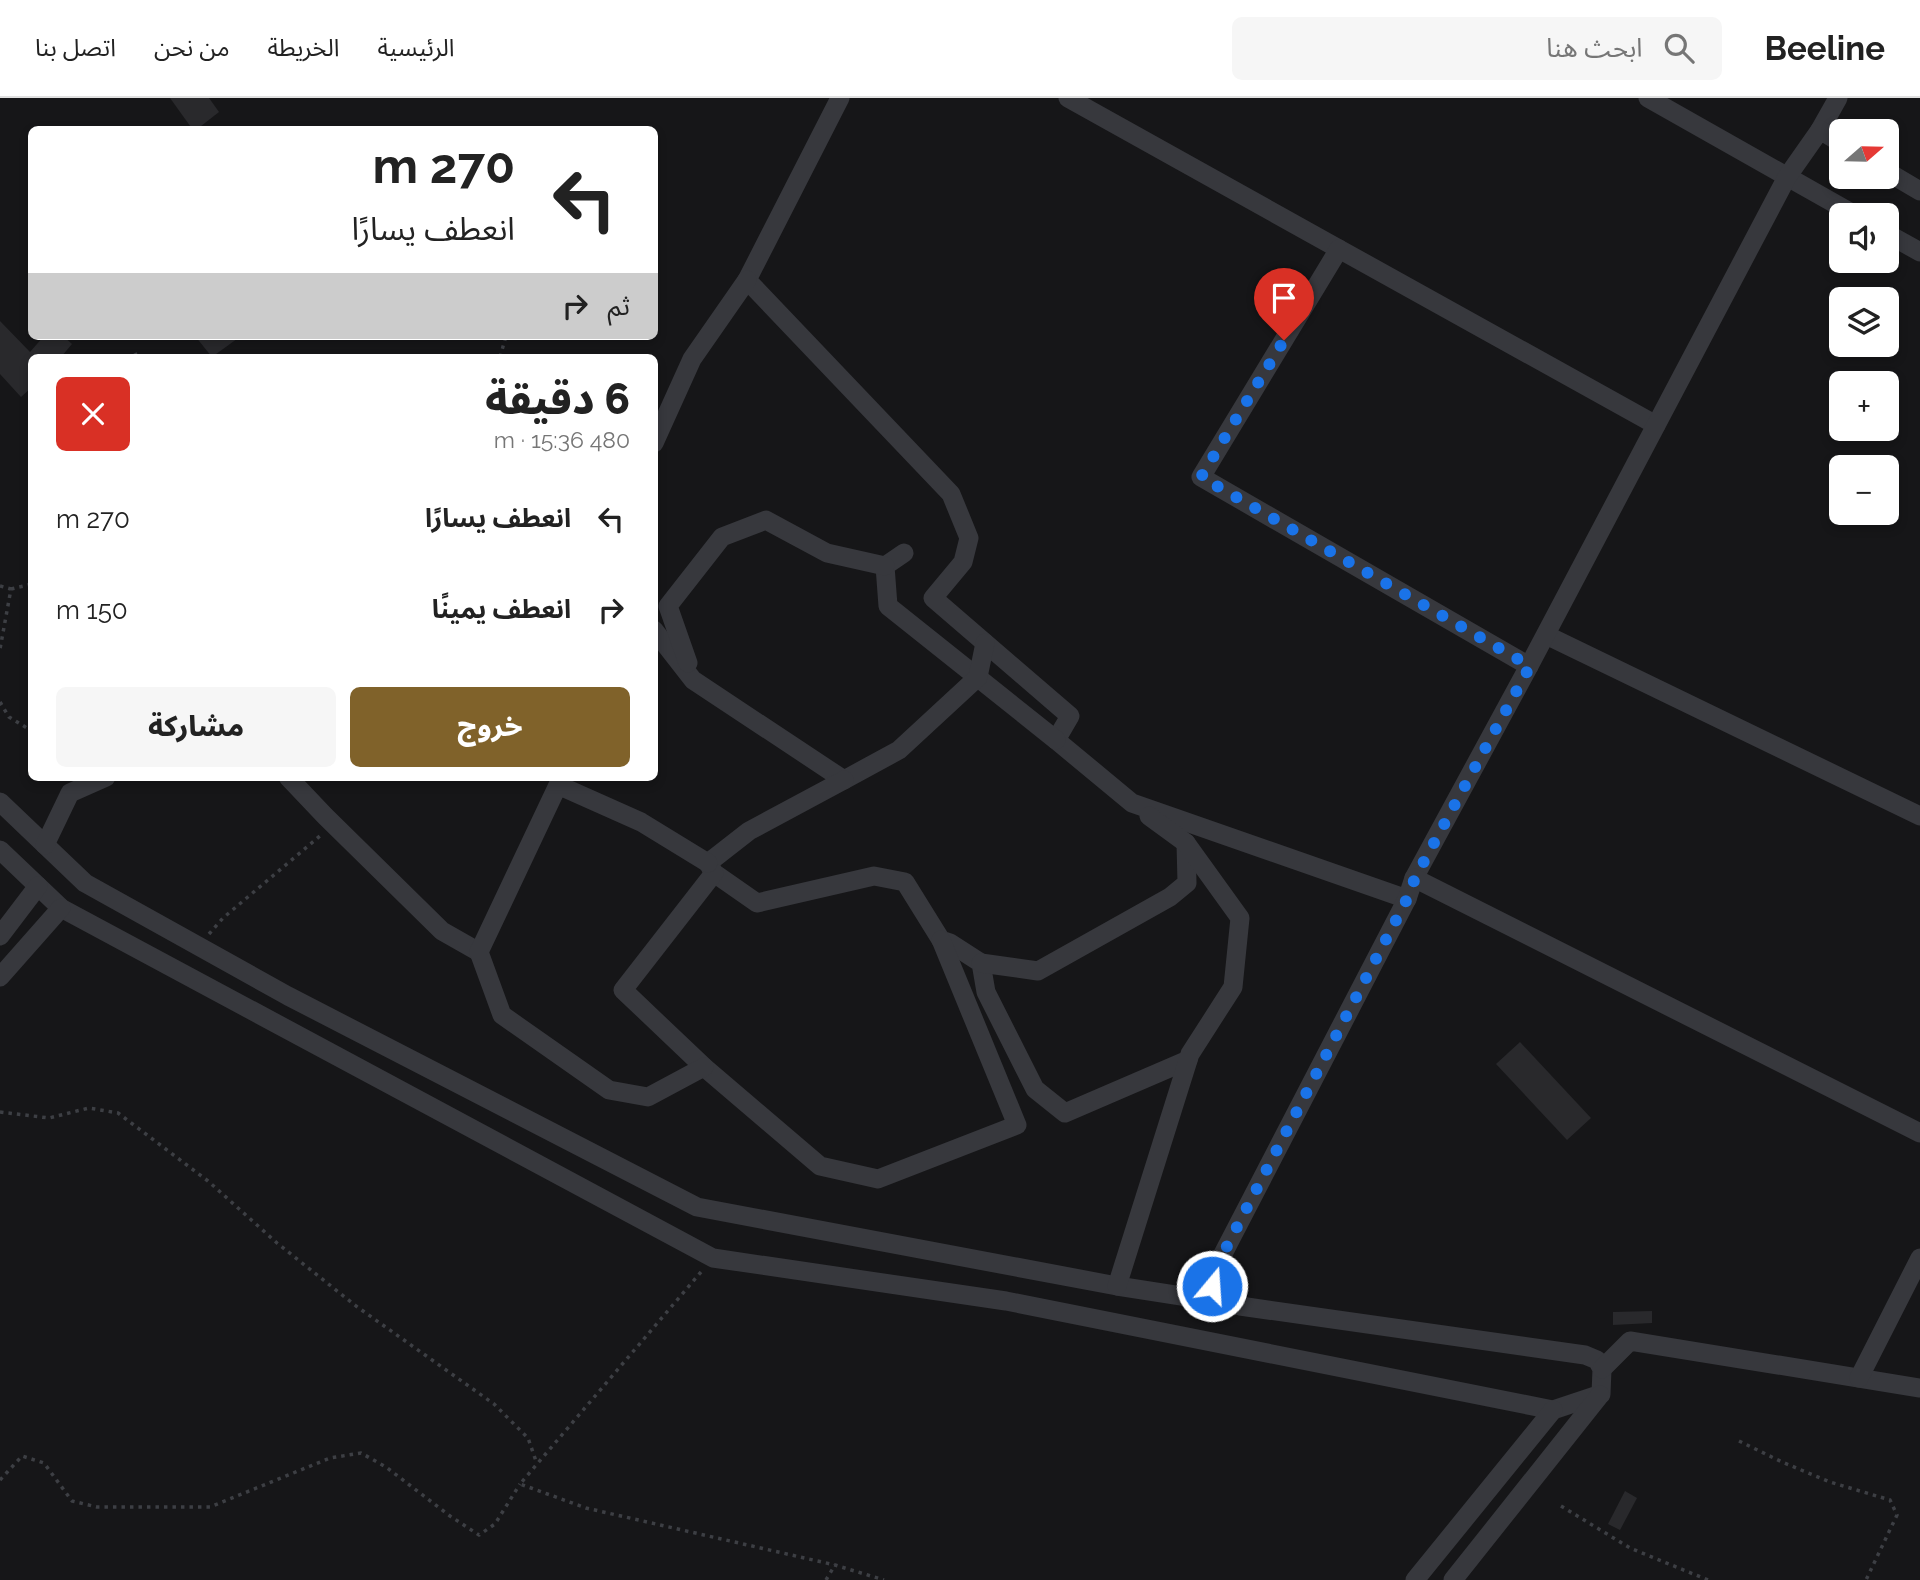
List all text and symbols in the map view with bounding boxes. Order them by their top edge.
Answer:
search box [1232,17,1722,80]
icon: search [1660,29,1698,67]
text: Beeline [1764,29,1885,68]
text: اتصل بنا [35,33,116,62]
text: من نحن [154,33,230,62]
text: الخريطة [268,33,339,62]
text: الرئيسية [377,33,455,62]
text: ابحث هنا [1546,33,1642,63]
north arrow [1829,119,1899,189]
map controls [1829,119,1899,525]
text: 270 m [372,137,515,194]
icon: left [539,154,630,245]
button: sound [1829,203,1899,273]
text: انعطف يسارًا [351,210,515,247]
pin [1254,268,1314,340]
icon: arrive [1265,279,1303,317]
icon: right [556,287,594,325]
button: layers [1829,287,1899,357]
text: ثم [608,291,630,321]
button: + [1829,371,1899,441]
text: 6 دقيقة [485,375,630,424]
button: close [56,377,130,451]
text: 480 m · 15:36 [494,426,630,453]
button: − [1829,455,1899,525]
icon: left [592,500,630,538]
text: انعطف يسارًا [425,503,571,533]
text: 270 m [56,504,130,534]
icon: right [592,591,630,629]
text: انعطف يمينًا [432,594,571,624]
text: 150 m [56,595,128,625]
button: مشاركة [56,687,336,767]
button: خروج [350,687,630,767]
position arrow [1175,1249,1249,1323]

